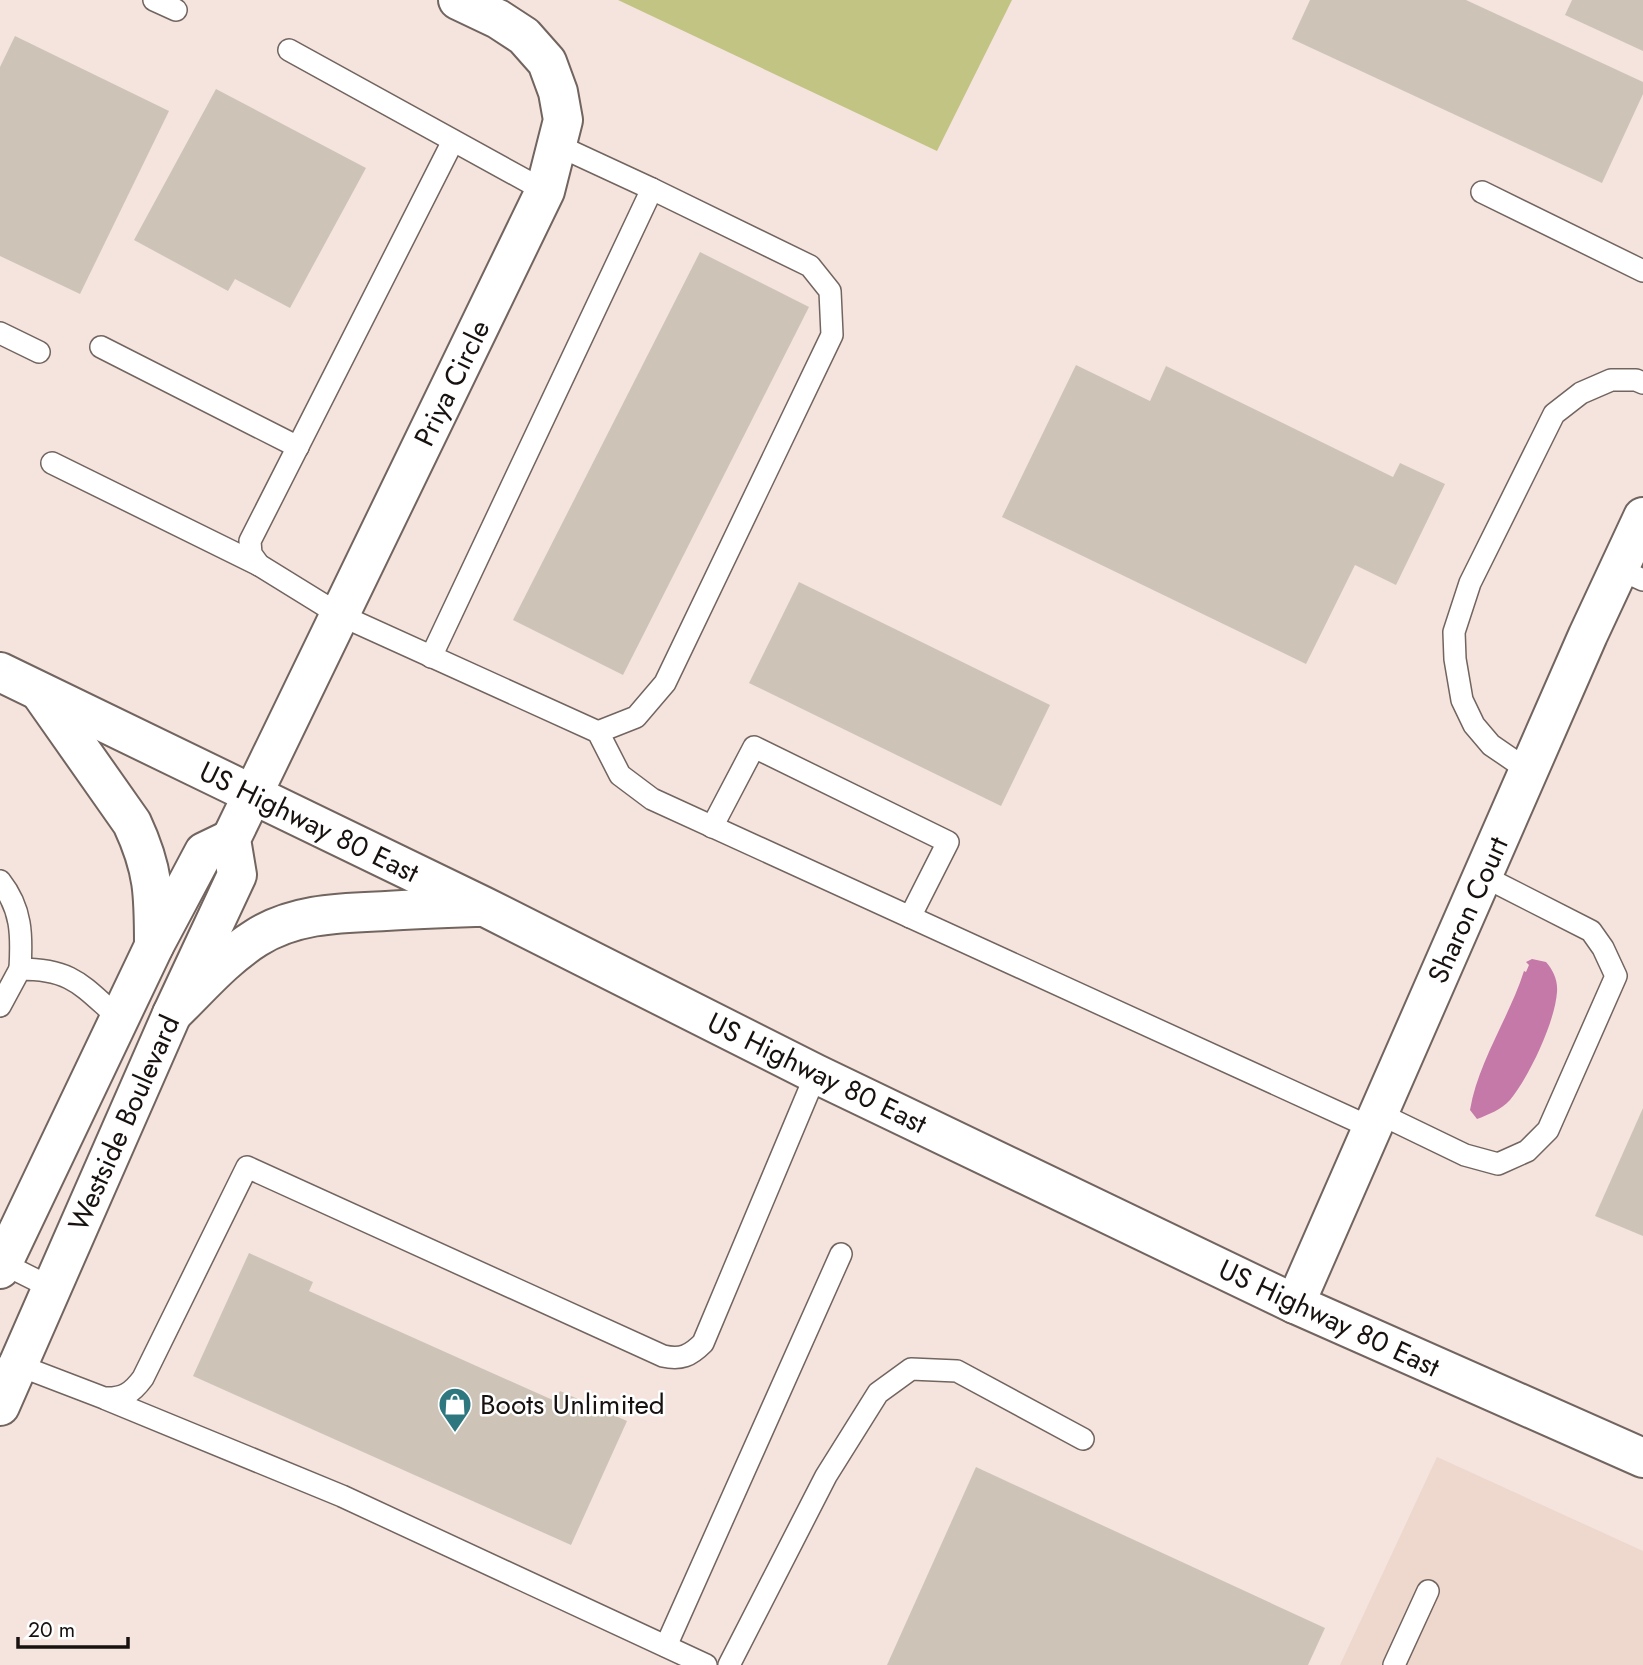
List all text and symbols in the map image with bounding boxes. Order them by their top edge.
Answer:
street label: Priya Circle [404,313,500,453]
street label: US Highway 80 East [192,751,426,893]
street label: Sharon Court [1417,830,1519,990]
street label: US Highway 80 East [700,1002,934,1144]
street label: Westside Boulevard [58,1008,190,1238]
street label: US Highway 80 East [1212,1249,1446,1387]
place label: Boots Unlimited [480,1384,665,1425]
shop icon: Boots Unlimited [436,1385,474,1434]
scale bar [18,1606,128,1650]
text: 20 m [28,1615,75,1645]

